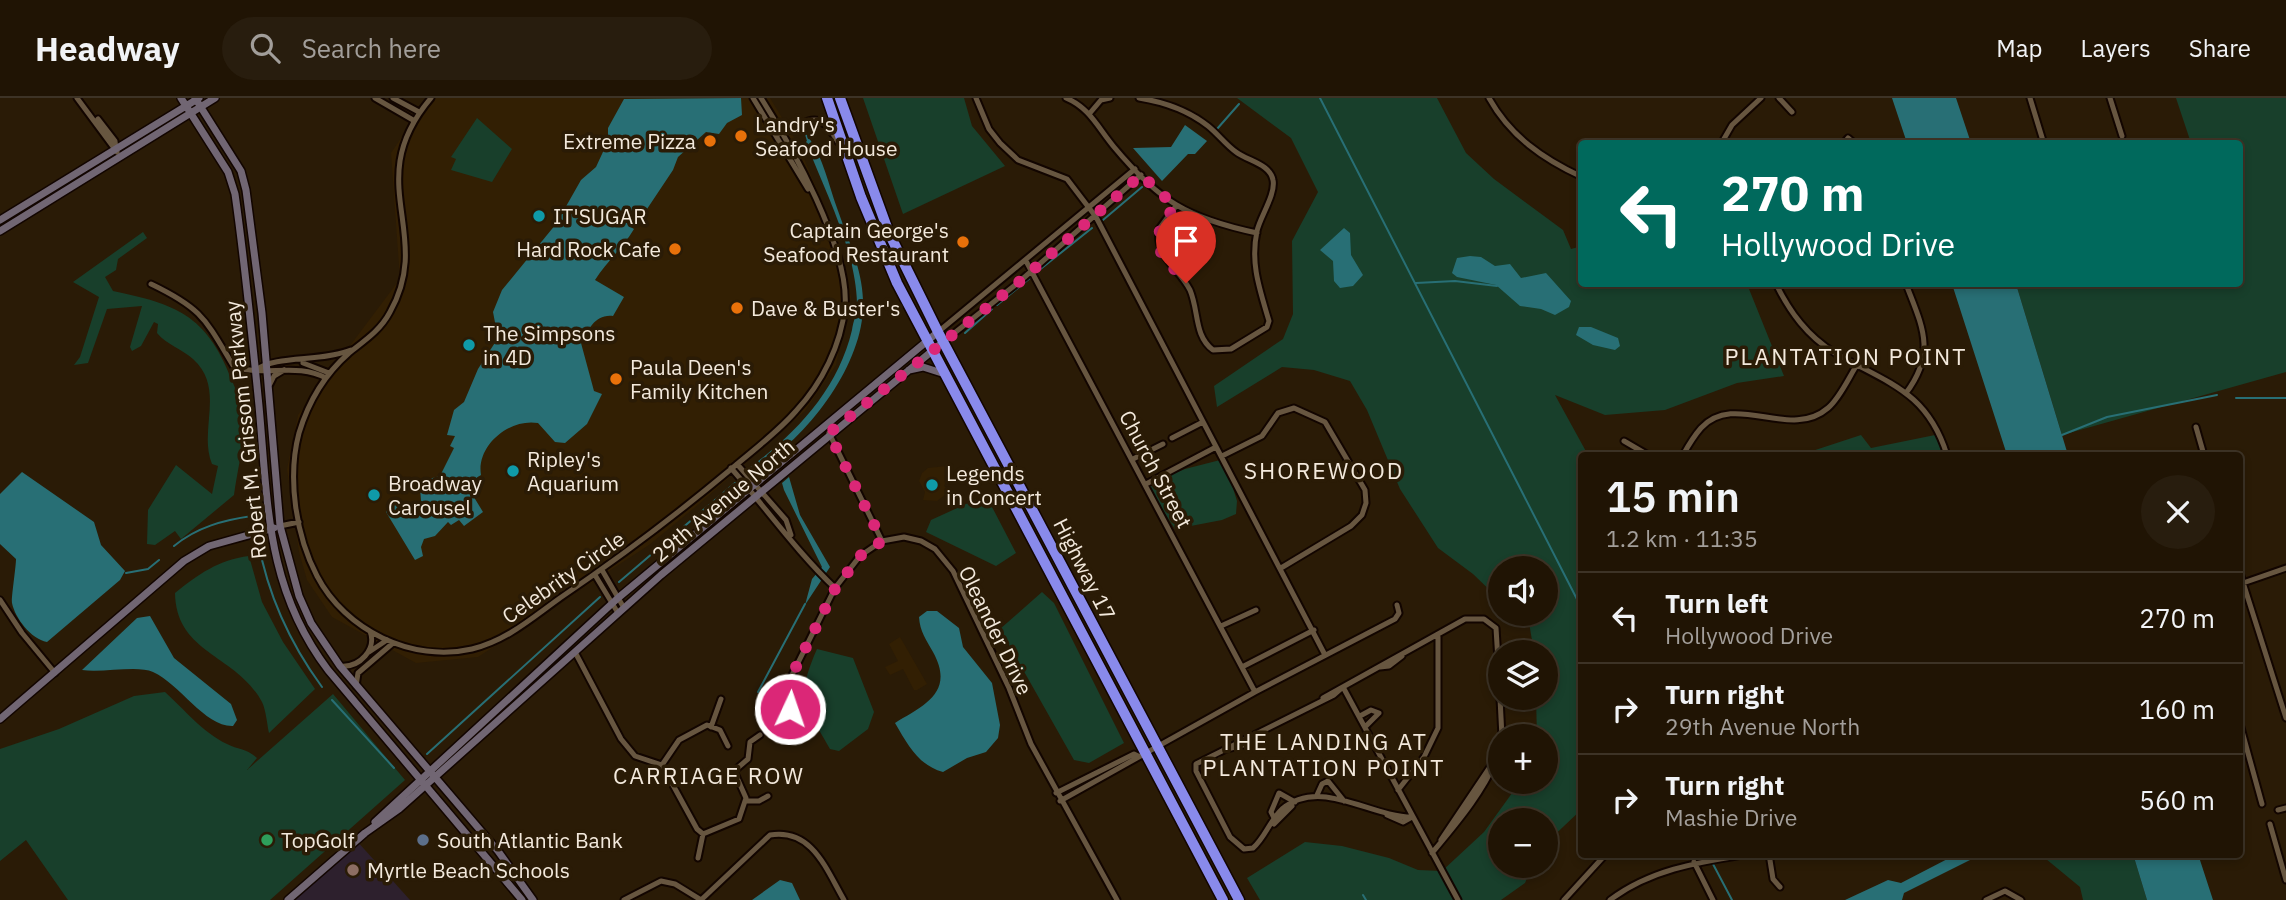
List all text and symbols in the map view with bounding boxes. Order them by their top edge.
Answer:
search box [222,17,712,80]
text: Headway [35,27,180,70]
icon: search [246,29,284,67]
text: Search here [302,31,441,65]
text: Map [1996,32,2043,64]
text: Layers [2081,32,2151,64]
text: Share [2189,32,2251,64]
place label: Landry's Seafood House [755,110,898,162]
place label: Extreme Pizza [563,127,696,155]
marker: Landry's Seafood House [733,128,749,144]
marker: Extreme Pizza [702,133,718,149]
text: 270 m [1721,161,1865,224]
icon: left [1606,168,1697,259]
place label: IT'SUGAR [553,202,647,230]
marker: IT'SUGAR [531,208,547,224]
pin [1156,211,1216,283]
place label: Captain George's Seafood Restaurant [763,216,949,268]
icon: arrive [1167,222,1205,260]
text: Hollywood Drive [1721,223,1955,265]
marker: Captain George's Seafood Restaurant [955,234,971,250]
place label: Hard Rock Cafe [516,235,661,263]
marker: Hard Rock Cafe [667,241,683,257]
place label: Dave & Buster's [751,294,901,322]
street label: Robert M. Grissom Parkway [217,299,272,560]
marker: Dave & Buster's [729,300,745,316]
place label: The Simpsons in 4D [483,319,616,371]
marker: The Simpsons in 4D [461,337,477,353]
district label: PLANTATION POINT [1725,341,1967,371]
place label: Paula Deen's Family Kitchen [630,353,768,405]
marker: Paula Deen's Family Kitchen [608,371,624,387]
street label: Church Street [1113,405,1199,533]
street label: 29th Avenue North [646,432,800,568]
place label: Ripley's Aquarium [527,445,619,497]
district label: SHOREWOOD [1244,455,1404,485]
place label: Legends in Concert [946,459,1042,511]
marker: Ripley's Aquarium [505,463,521,479]
place label: Broadway Carousel [388,469,483,521]
text: 15 min [1606,469,1740,524]
button: close [2141,475,2215,549]
marker: Legends in Concert [924,477,940,493]
marker: Broadway Carousel [366,487,382,503]
street label: Highway 17 [1047,513,1123,625]
text: 1.2 km · 11:35 [1606,523,1758,553]
street label: Celebrity Circle [496,524,630,630]
map controls [1488,556,1558,878]
button: sound [1488,556,1558,626]
street label: Oleander Drive [953,561,1039,699]
text: Turn left [1665,586,1768,620]
icon: left [1606,599,1644,637]
text: 270 m [2139,601,2215,635]
text: Hollywood Drive [1665,620,1833,650]
button: layers [1488,640,1558,710]
position arrow [753,672,827,746]
text: Turn right [1665,677,1784,711]
icon: right [1606,690,1644,728]
text: 160 m [2139,692,2215,726]
text: 29th Avenue North [1665,711,1860,741]
button: + [1488,724,1558,794]
district label: THE LANDING AT PLANTATION POINT [1203,726,1445,782]
district label: CARRIAGE ROW [613,760,805,790]
text: Turn right [1665,768,1784,802]
icon: right [1606,781,1644,819]
text: 560 m [2139,783,2215,817]
text: Mashie Drive [1665,802,1797,832]
button: − [1488,808,1558,878]
place label: TopGolf [281,826,355,854]
place label: South Atlantic Bank [437,826,623,854]
marker: TopGolf [259,832,275,848]
marker: South Atlantic Bank [415,832,431,848]
place label: Myrtle Beach Schools [367,856,570,884]
marker: Myrtle Beach Schools [345,862,361,878]

